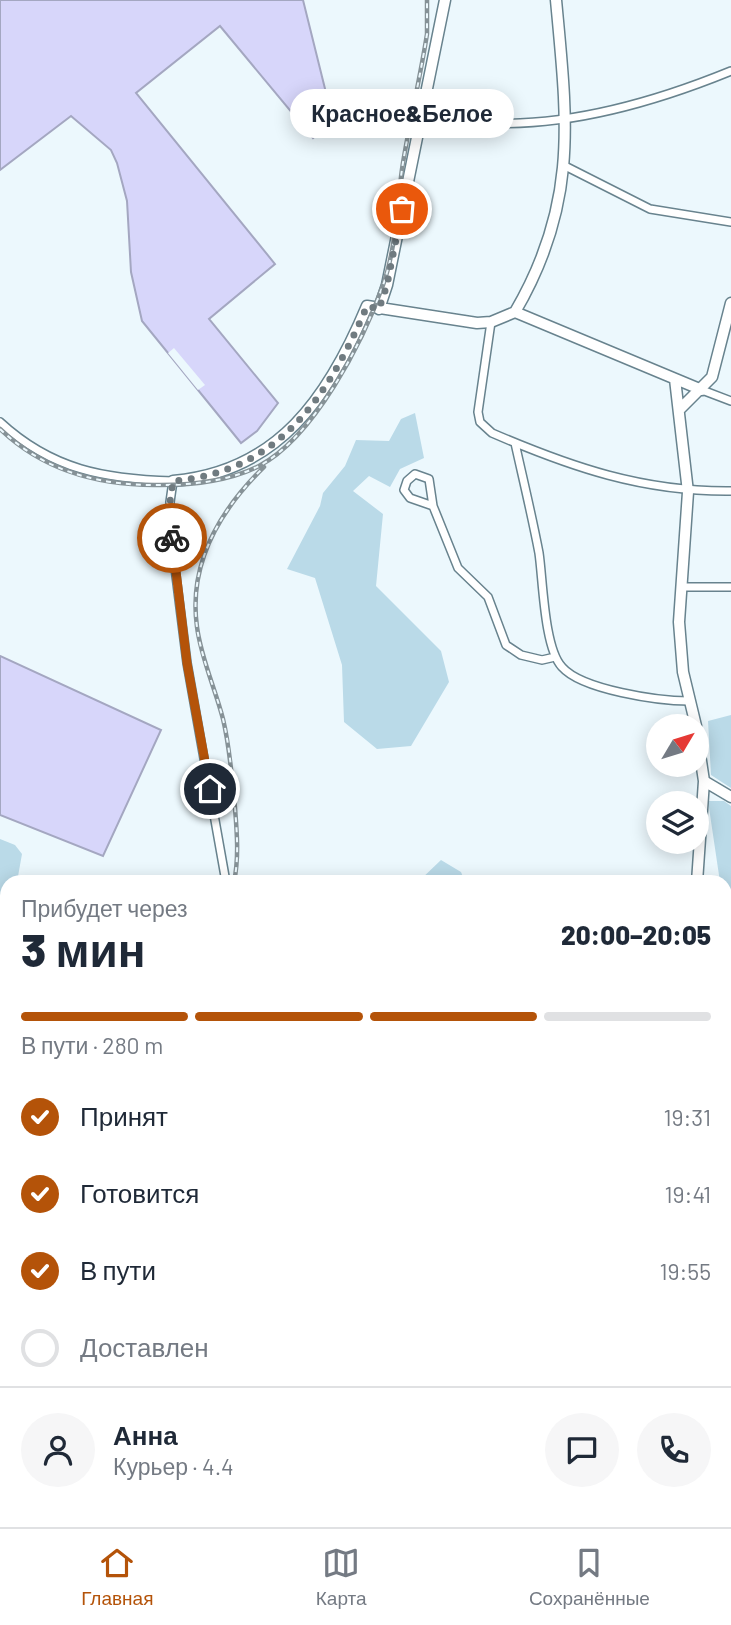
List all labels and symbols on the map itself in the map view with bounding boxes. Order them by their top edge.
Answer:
callout: Красное&Белое [290,90,514,139]
pin [372,179,432,239]
courier [137,503,207,573]
north arrow [646,714,709,777]
pin [180,759,240,819]

